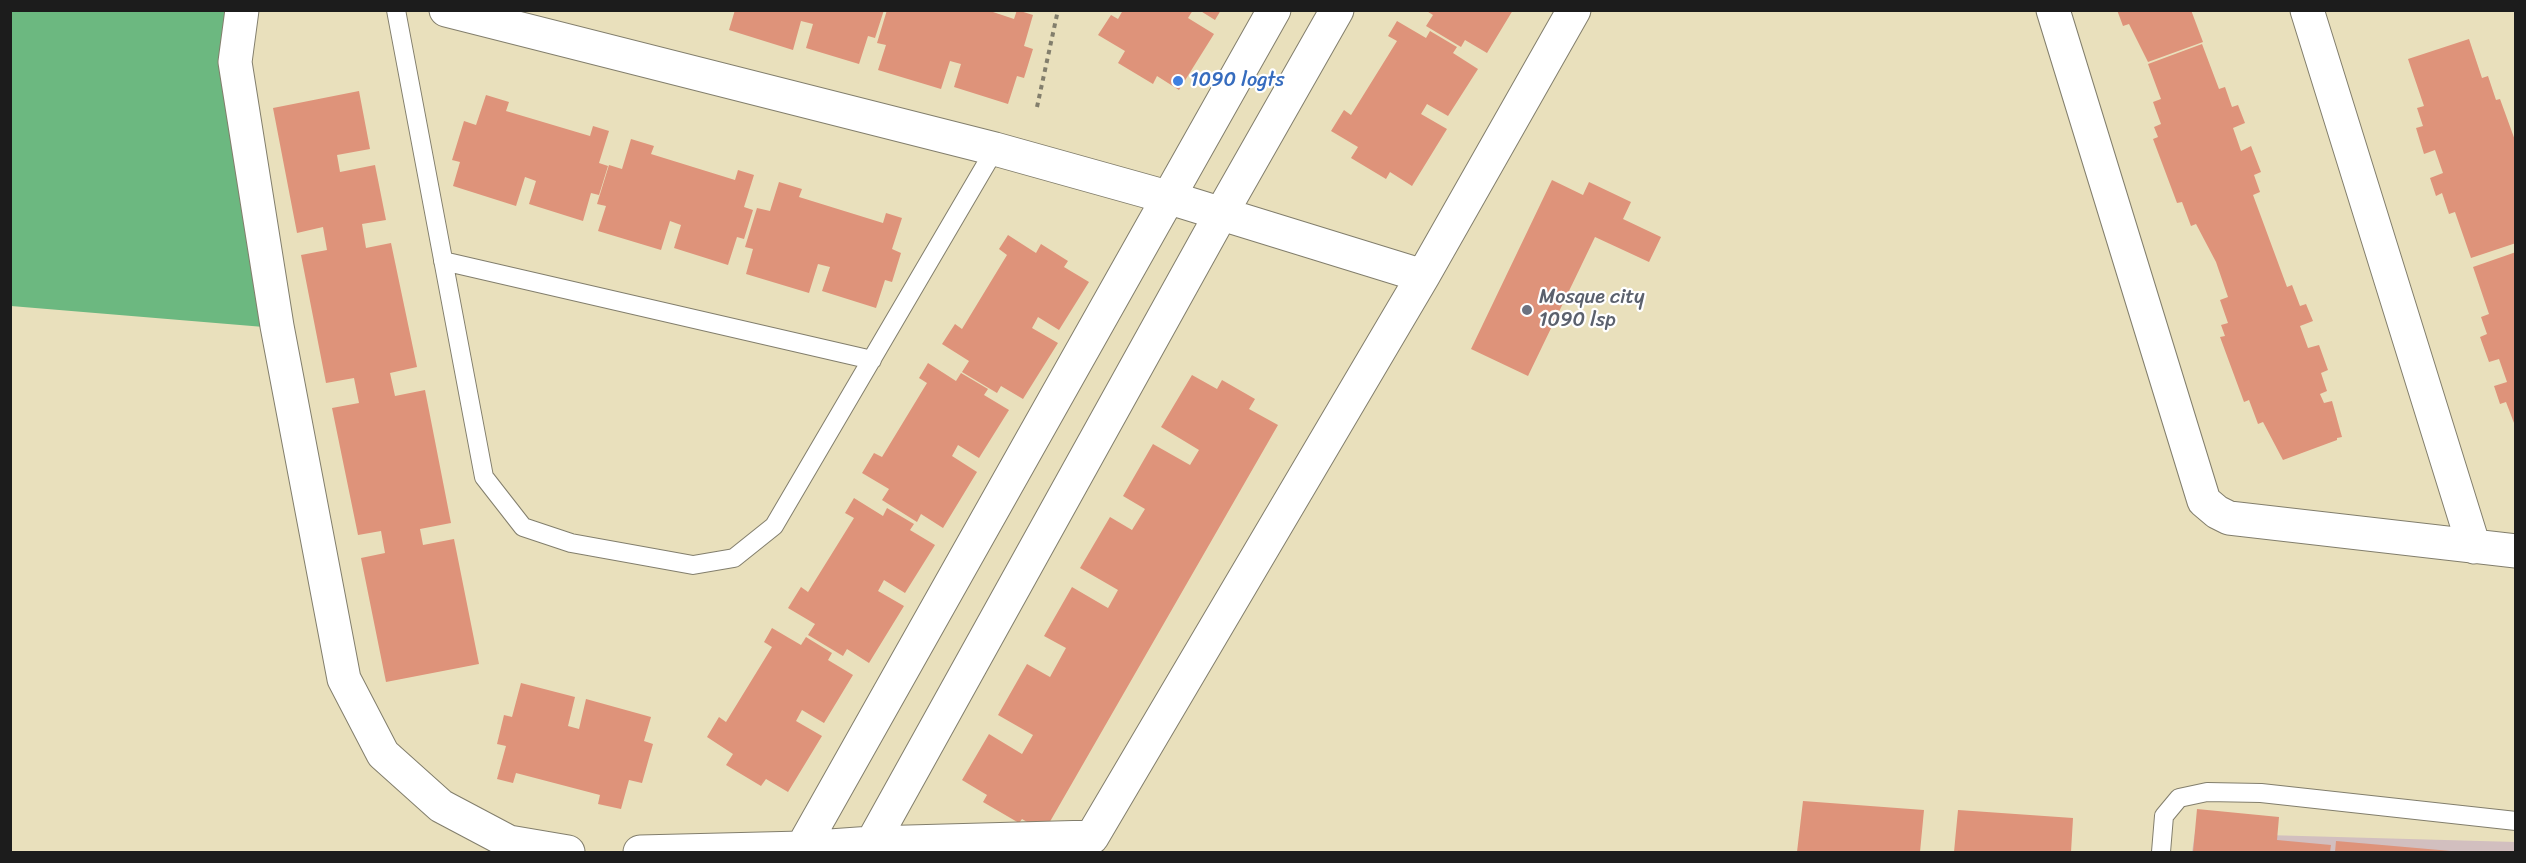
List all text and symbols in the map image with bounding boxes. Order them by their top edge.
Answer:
place label: 1090 logts [1190,69,1285,93]
marker: 1090 logts [1171,74,1185,88]
place label: Mosque city 1090 lsp [1539,286,1644,333]
marker: Mosque city 1090 lsp [1520,303,1534,317]

